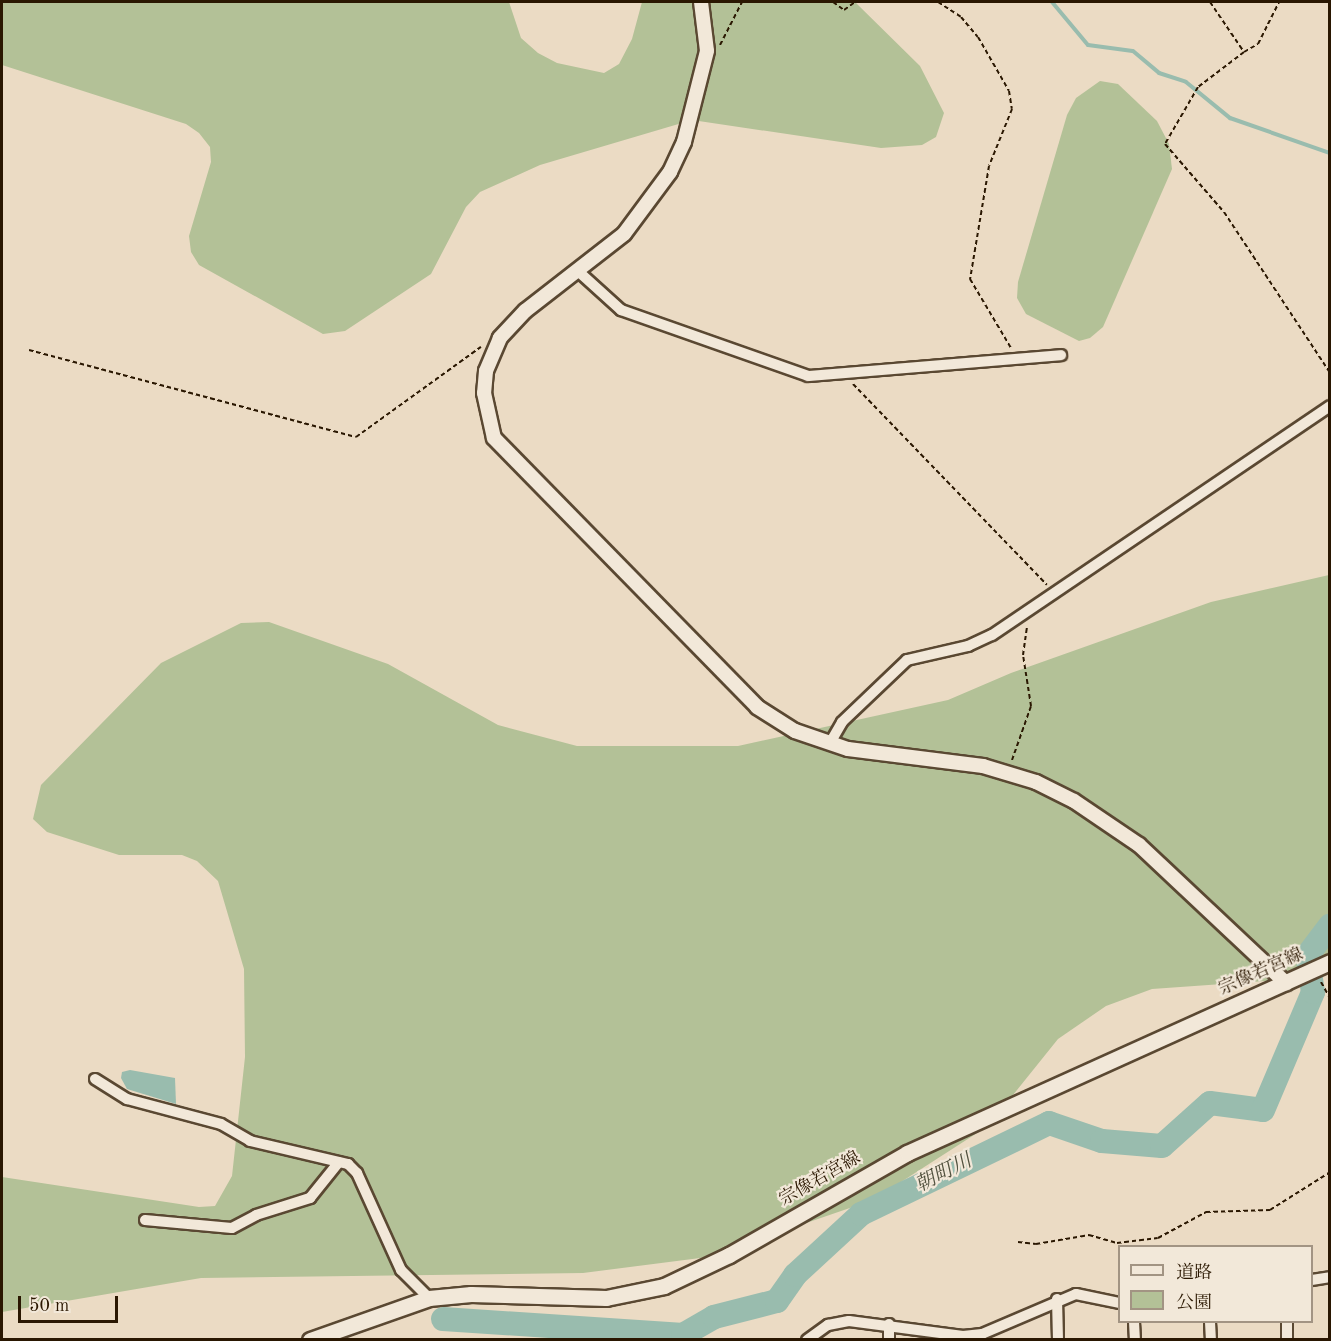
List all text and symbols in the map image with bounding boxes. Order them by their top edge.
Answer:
street label: 宗像若宮線 [1215,944,1307,1000]
street label: 宗像若宮線 [776,1147,864,1211]
water label: 朝町川 [912,1150,976,1198]
legend [1118,1245,1313,1323]
text: 道路 [1176,1264,1212,1282]
scale bar [21,1284,122,1322]
text: 公園 [1176,1294,1212,1312]
text: 50 m [29,1297,69,1315]

